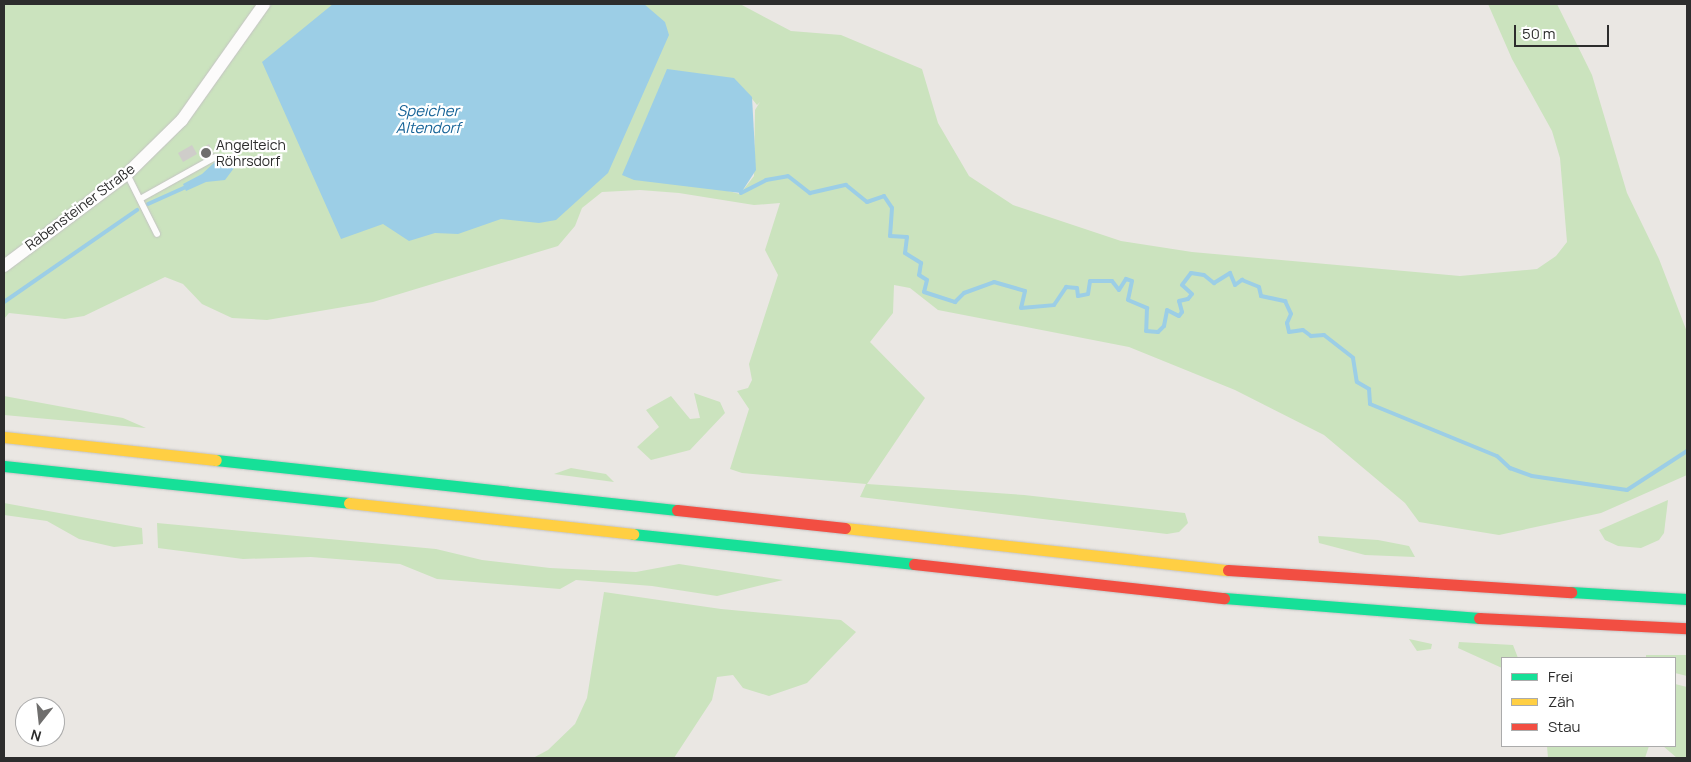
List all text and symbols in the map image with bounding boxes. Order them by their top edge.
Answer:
scale bar [1516,15,1611,47]
text: 50 m [1522,23,1556,44]
water label: Speicher Altendorf [396,101,460,136]
place label: Angelteich Röhrsdorf [216,137,286,170]
marker: Angelteich Röhrsdorf [200,147,212,159]
street label: Rabensteiner Straße [22,160,138,254]
legend [1501,657,1676,747]
text: Frei [1548,666,1573,687]
text: Zäh [1548,691,1574,712]
north arrow [15,697,65,747]
text: Stau [1548,716,1581,737]
text: N [29,725,43,746]

